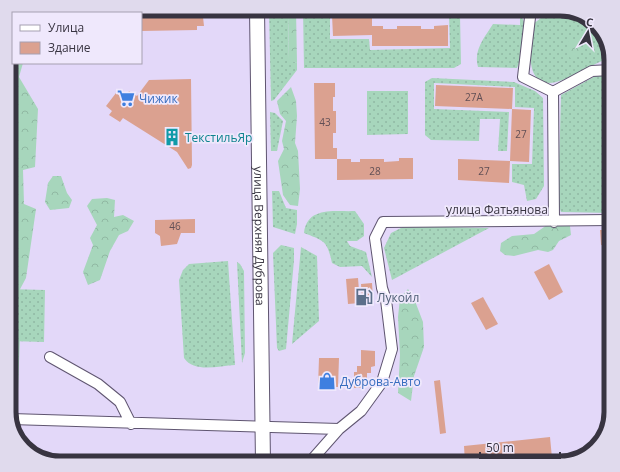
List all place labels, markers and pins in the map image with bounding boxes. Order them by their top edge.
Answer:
supermarket icon: Чижик [116,88,136,108]
place label: Чижик [139,90,178,107]
building icon: ТекстильЯр [162,127,182,147]
place label: ТекстильЯр [185,129,252,146]
fuel station icon: Лукойл [354,287,374,307]
place label: Лукойл [377,289,419,306]
shop icon: Дуброва-Авто [317,371,337,391]
place label: Дуброва-Авто [340,373,421,390]

